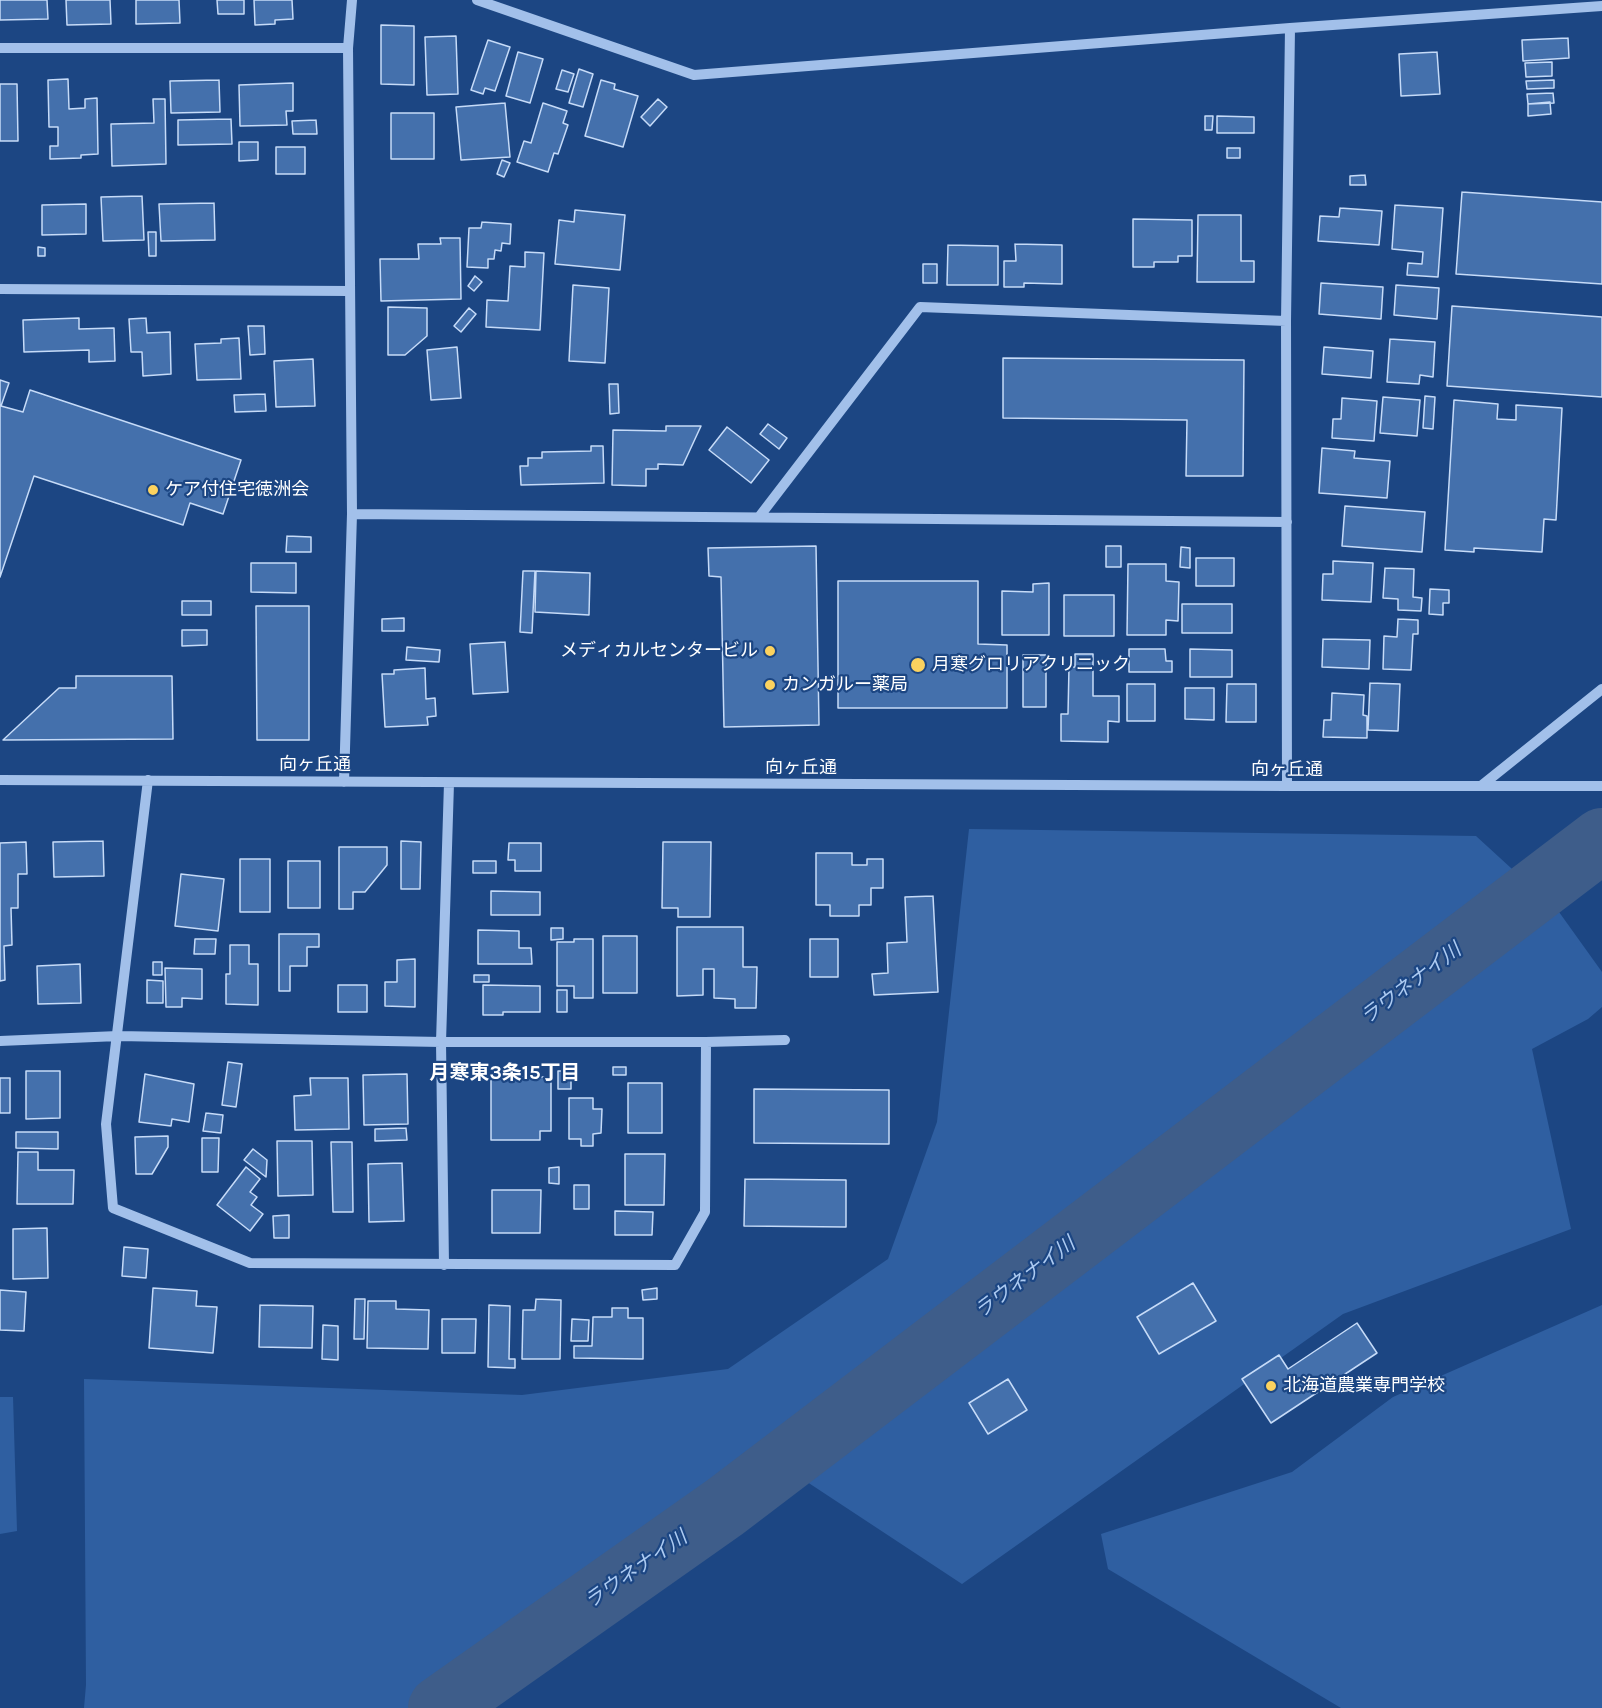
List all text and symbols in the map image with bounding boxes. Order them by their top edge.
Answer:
place label: ケア付住宅徳洲会 [165,479,309,501]
marker: ケア付住宅徳洲会 [146,483,160,497]
place label: メディカルセンタービル [560,640,758,662]
marker: メディカルセンタービル [763,644,777,658]
place label: 月寒グロリアクリニック [932,654,1130,676]
marker: 月寒グロリアクリニック [909,656,927,674]
place label: カンガルー薬局 [782,674,908,696]
marker: カンガルー薬局 [763,678,777,692]
street label: 向ヶ丘通 [279,754,351,776]
street label: 向ヶ丘通 [765,757,837,779]
street label: 向ヶ丘通 [1251,759,1323,781]
water label: ラウネナイ川 [1356,938,1466,1030]
district label: 月寒東3条15丁目 [429,1061,581,1085]
water label: ラウネナイ川 [970,1232,1080,1324]
place label: 北海道農業専門学校 [1283,1375,1445,1397]
marker: 北海道農業専門学校 [1264,1379,1278,1393]
water label: ラウネナイ川 [580,1526,692,1614]

